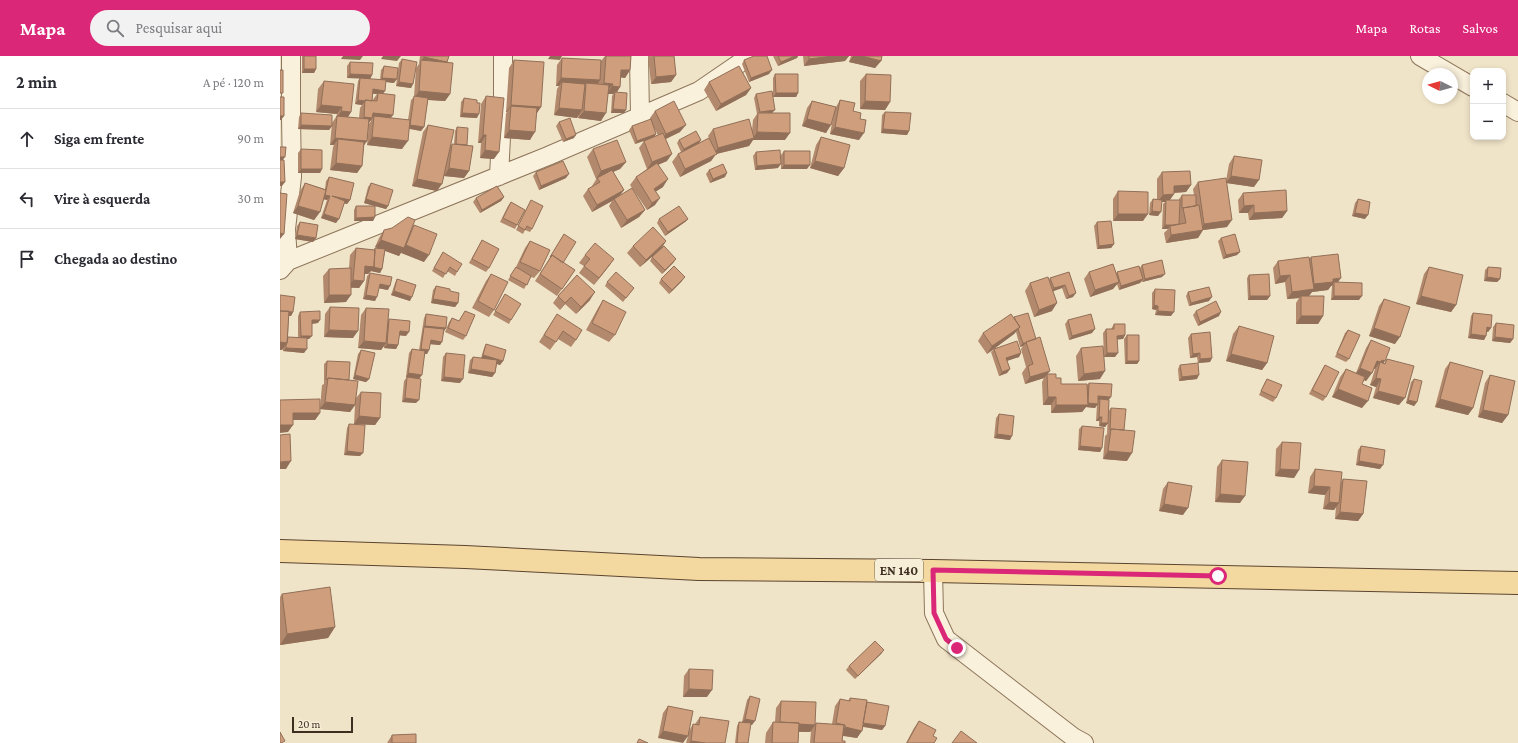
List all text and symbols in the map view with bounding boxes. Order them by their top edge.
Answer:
search box [90,10,370,46]
icon: search [104,17,126,39]
text: Mapa [20,18,66,39]
text: Pesquisar aqui [136,20,222,36]
text: Mapa [1356,20,1387,36]
text: Rotas [1409,20,1441,36]
text: Salvos [1463,20,1498,36]
north arrow [1422,68,1458,104]
map controls [1470,68,1506,140]
button: + [1470,68,1506,104]
text: 2 min [16,73,57,92]
text: A pé · 120 m [203,75,264,90]
button: − [1470,104,1506,140]
icon: ahead [16,128,38,150]
text: Siga em frente [54,131,144,147]
text: 90 m [237,131,264,146]
icon: left [16,188,38,210]
text: Vire à esquerda [54,191,150,207]
text: 30 m [238,191,264,206]
icon: arrive [16,248,38,270]
text: Chegada ao destino [54,251,177,267]
road number: EN 140 [875,559,923,581]
route start [1209,567,1227,585]
route end [948,639,966,657]
scale bar [292,715,353,734]
text: 20 m [298,718,320,730]

